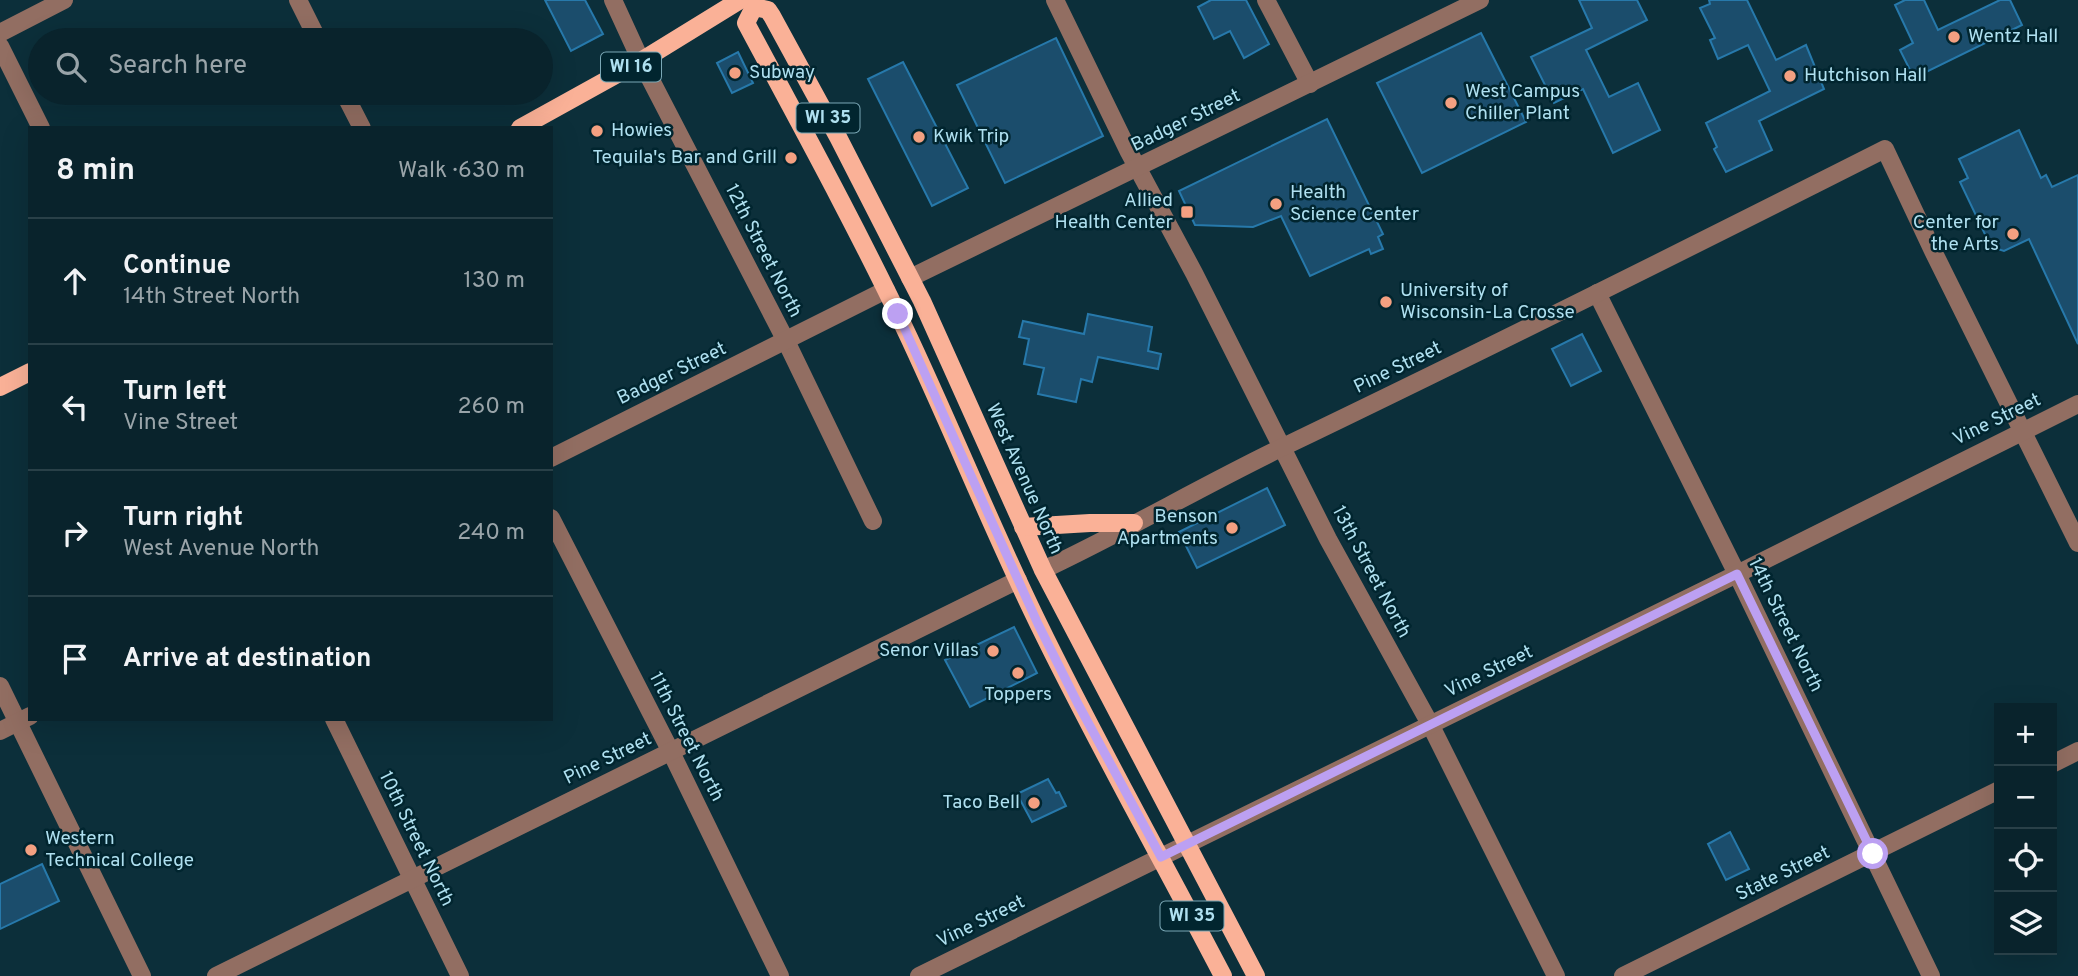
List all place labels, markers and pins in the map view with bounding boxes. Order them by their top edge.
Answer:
place label: Wentz Hall [1968,25,2058,49]
marker: Wentz Hall [1946,29,1962,45]
place label: Subway [749,61,815,85]
place label: Hutchison Hall [1804,64,1927,88]
marker: Subway [727,65,743,81]
marker: Hutchison Hall [1782,68,1798,84]
place label: West Campus Chiller Plant [1465,80,1580,126]
marker: West Campus Chiller Plant [1443,95,1459,111]
place label: Howies [611,119,672,143]
marker: Howies [589,123,605,139]
place label: Kwik Trip [933,125,1009,149]
marker: Kwik Trip [911,129,927,145]
place label: Tequila's Bar and Grill [592,146,777,170]
marker: Tequila's Bar and Grill [783,150,799,166]
place label: Health Science Center [1290,181,1420,227]
place label: Allied Health Center [1055,189,1174,235]
marker: Health Science Center [1268,196,1284,212]
marker: Allied Health Center [1179,204,1195,220]
place label: Center for the Arts [1913,211,2000,257]
marker: Center for the Arts [2005,226,2021,242]
place label: University of Wisconsin-La Crosse [1400,279,1575,325]
marker: University of Wisconsin-La Crosse [1378,294,1394,310]
place label: Benson Apartments [1117,505,1218,551]
marker: Benson Apartments [1224,520,1240,536]
place label: Senor Villas [879,639,979,663]
marker: Senor Villas [985,643,1001,659]
marker: Toppers [1010,665,1026,681]
place label: Toppers [984,683,1052,707]
place label: Taco Bell [942,791,1020,815]
marker: Taco Bell [1026,795,1042,811]
place label: Western Technical College [45,827,194,873]
marker: Western Technical College [23,842,39,858]

